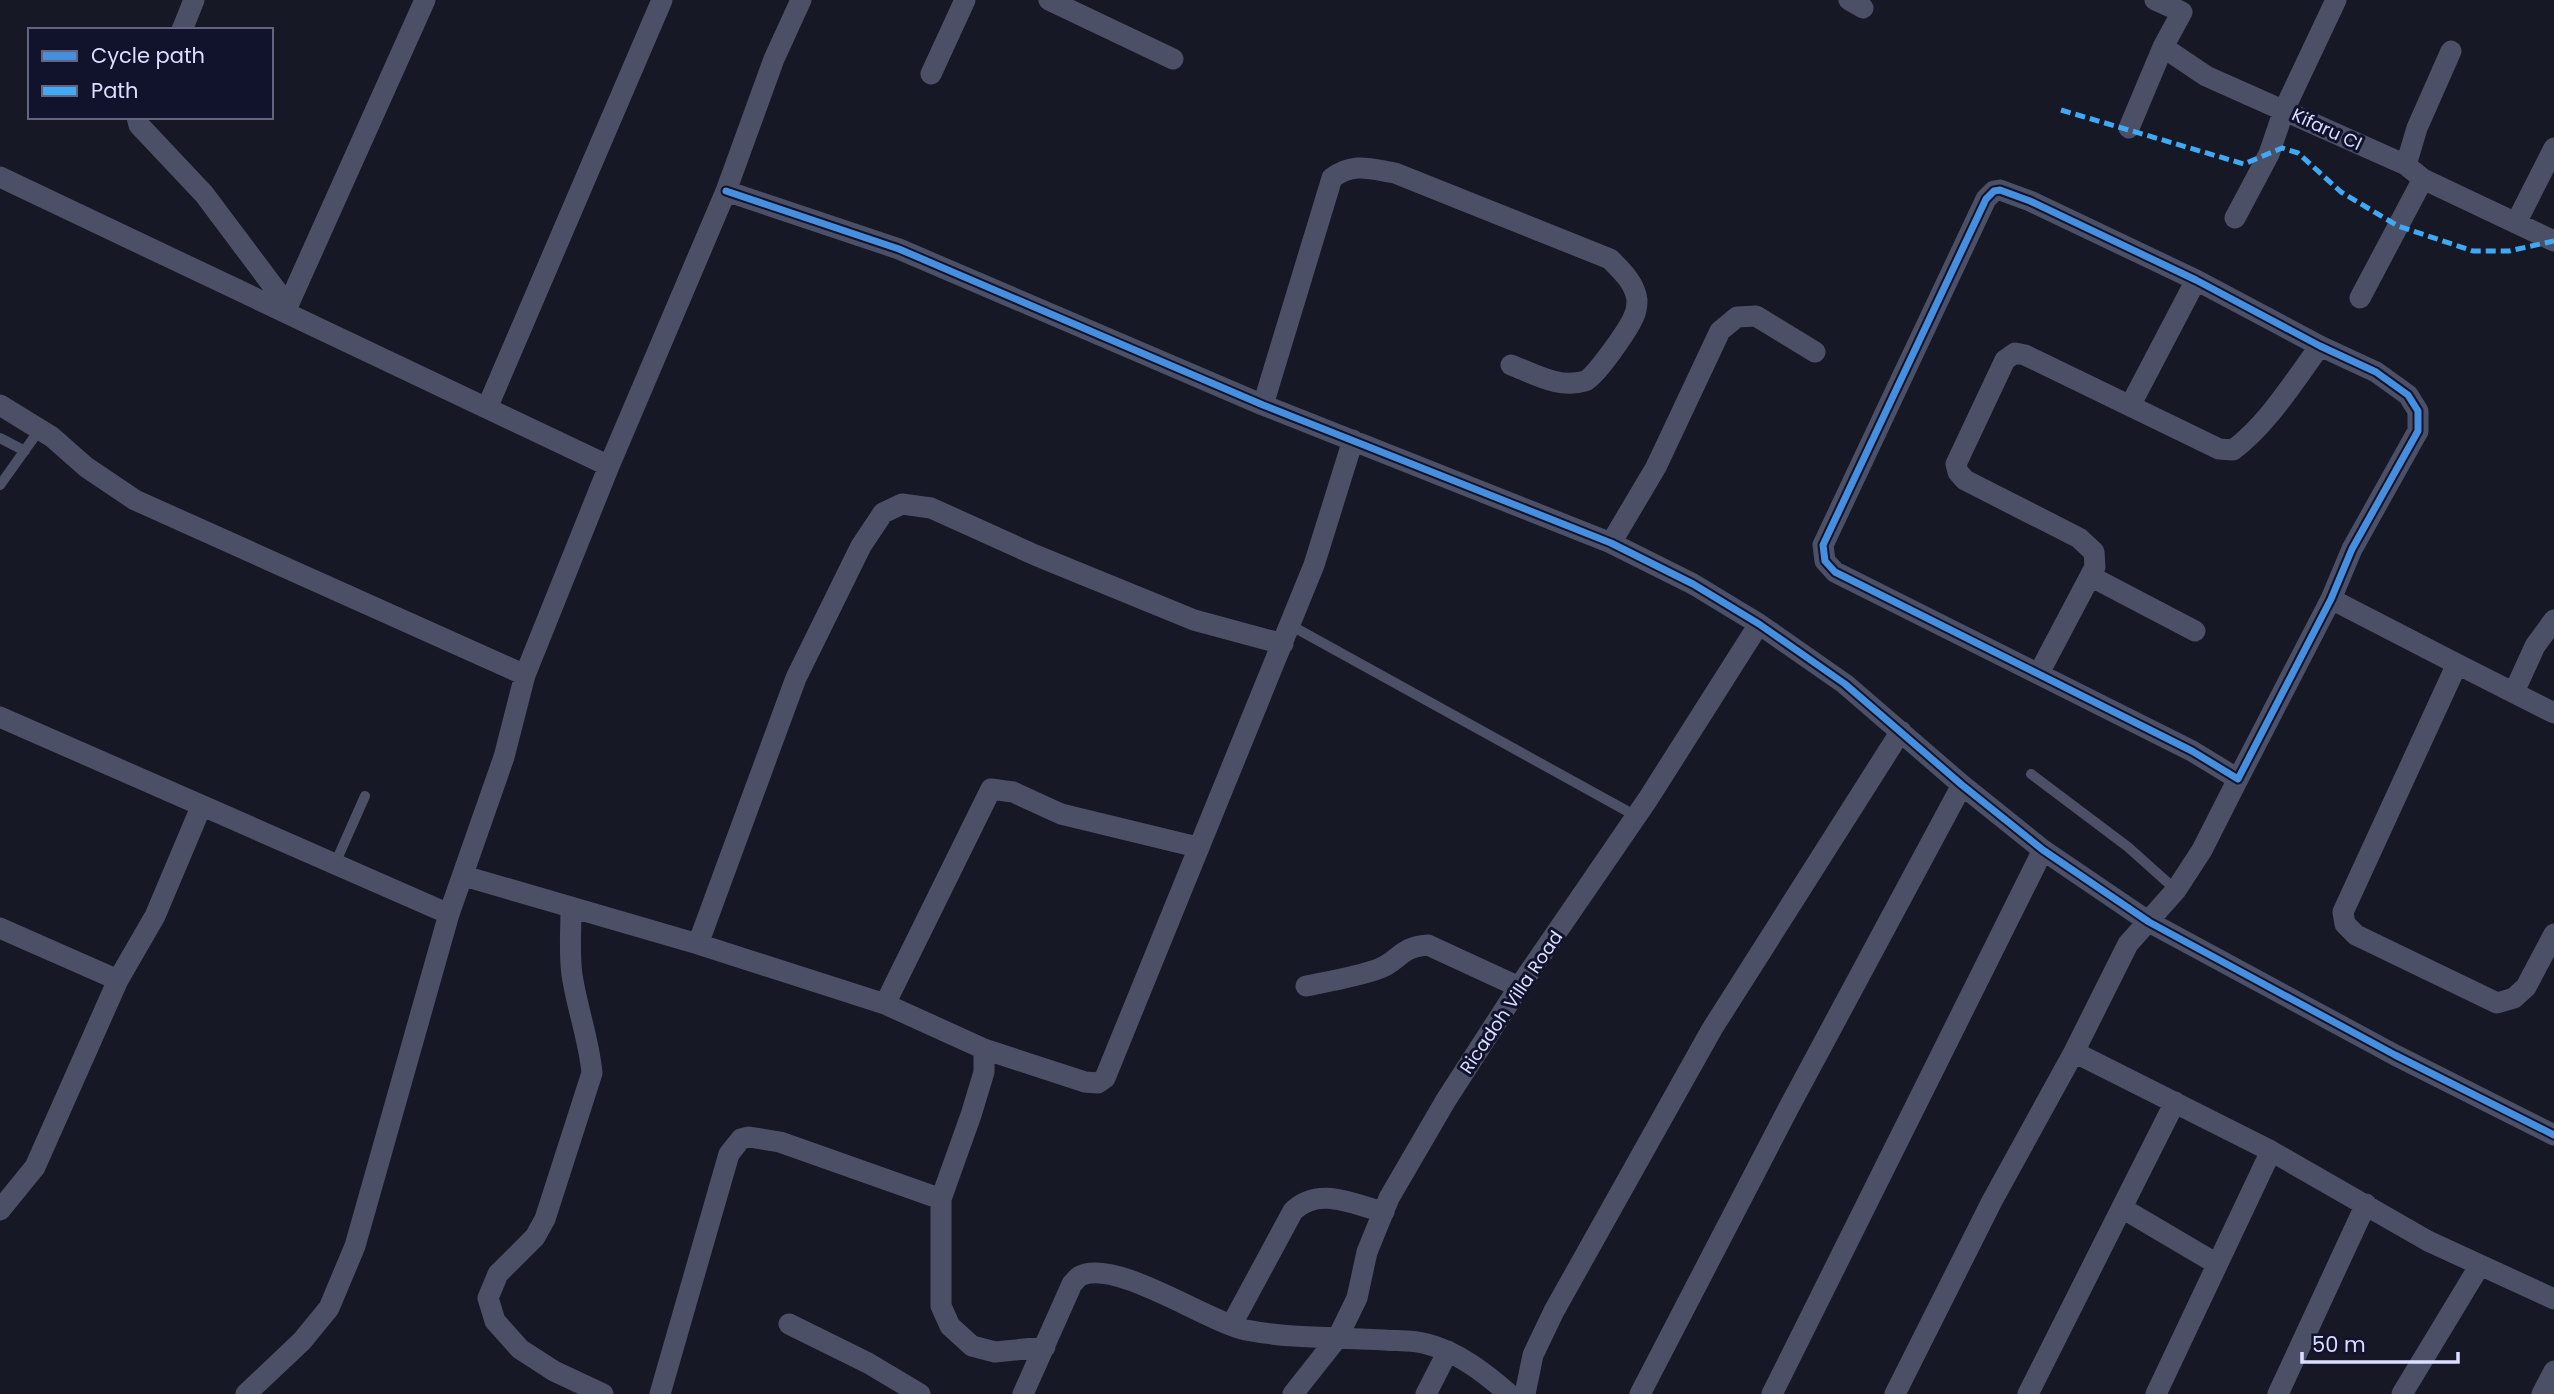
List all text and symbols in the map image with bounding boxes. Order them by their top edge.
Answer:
legend [28,28,273,119]
text: Cycle path [91,41,205,70]
text: Path [91,76,138,105]
street label: Kifaru Cl [2288,102,2366,156]
street label: Ricadoh Villa Road [1454,925,1568,1079]
scale bar [2302,1320,2458,1364]
text: 50 m [2312,1330,2366,1359]

